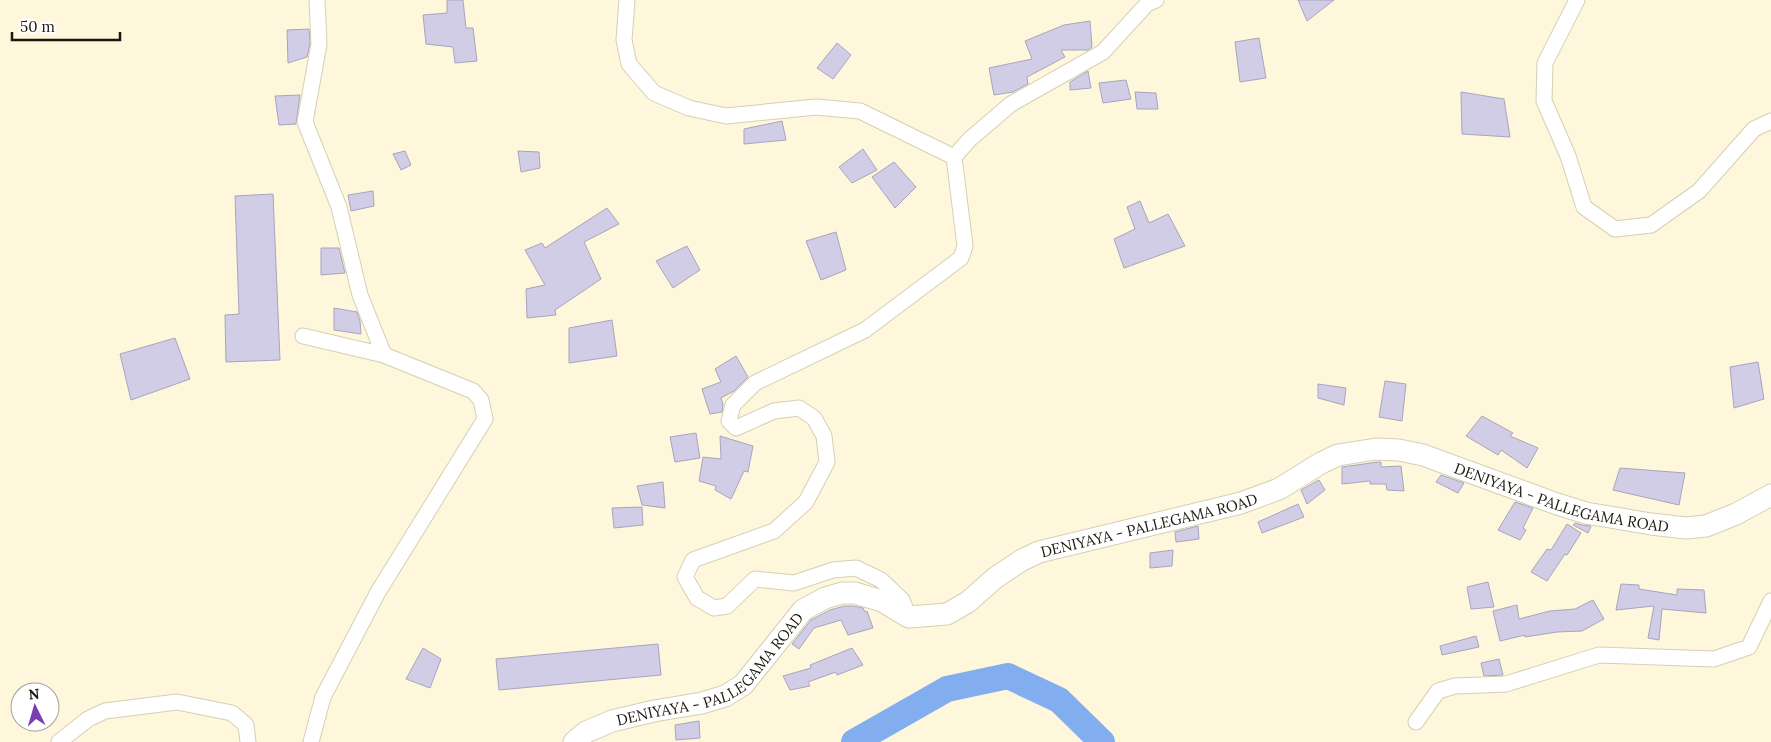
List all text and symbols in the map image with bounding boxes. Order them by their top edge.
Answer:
scale bar [12,10,120,42]
text: 50 m [20,17,55,36]
street label: DENIYAYA - PALLEGAMA ROAD [1452,458,1670,535]
street label: DENIYAYA - PALLEGAMA ROAD [1038,488,1260,561]
street label: DENIYAYA - PALLEGAMA ROAD [614,608,807,729]
north arrow [10,682,60,732]
text: N [28,685,40,703]

